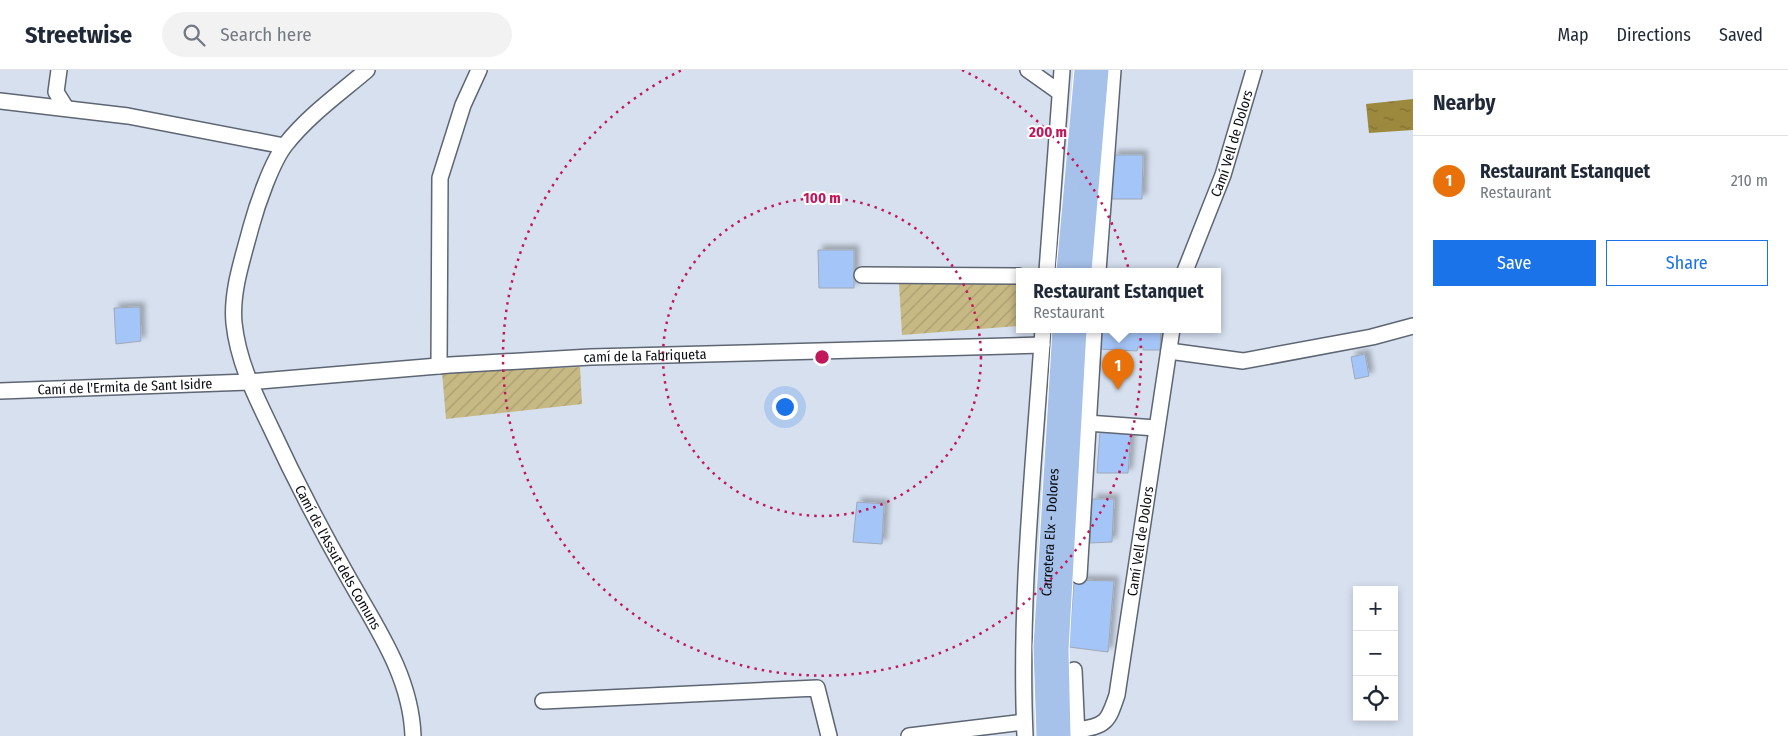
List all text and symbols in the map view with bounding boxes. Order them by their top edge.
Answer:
search box [162,12,512,57]
text: Streetwise [25,21,132,49]
icon: search [180,21,208,49]
text: Search here [220,23,312,46]
text: Map [1557,24,1589,46]
text: Directions [1617,24,1691,46]
text: Saved [1719,24,1763,46]
street label: Camí Vell de Dolors [1207,88,1257,199]
text: Nearby [1433,90,1495,116]
text: 200 m [1028,123,1067,141]
text: Restaurant Estanquet [1480,160,1650,183]
text: 1 [1446,171,1452,190]
text: 210 m [1731,171,1768,190]
text: Restaurant [1480,183,1551,202]
text: 100 m [803,189,841,207]
button: Save [1433,240,1596,286]
button: Share [1606,240,1768,286]
popup [1016,268,1221,333]
text: Restaurant Estanquet [1033,280,1204,303]
text: Restaurant [1033,303,1105,322]
street label: camí de la Fabriqueta [583,346,707,366]
centre of rings [813,348,831,366]
pin: 1 [1102,349,1134,390]
street label: Camí de l'Ermita de Sant Isidre [37,375,213,399]
your location [772,394,798,420]
street label: Carretera Elx - Dolores [1038,468,1063,597]
street label: Camí de l'Assut dels Comuns [291,482,385,633]
street label: Camí Vell de Dolors [1124,485,1157,597]
map controls [1353,586,1398,721]
button: + [1353,586,1398,631]
button: − [1353,631,1398,676]
button: locate [1353,676,1398,721]

